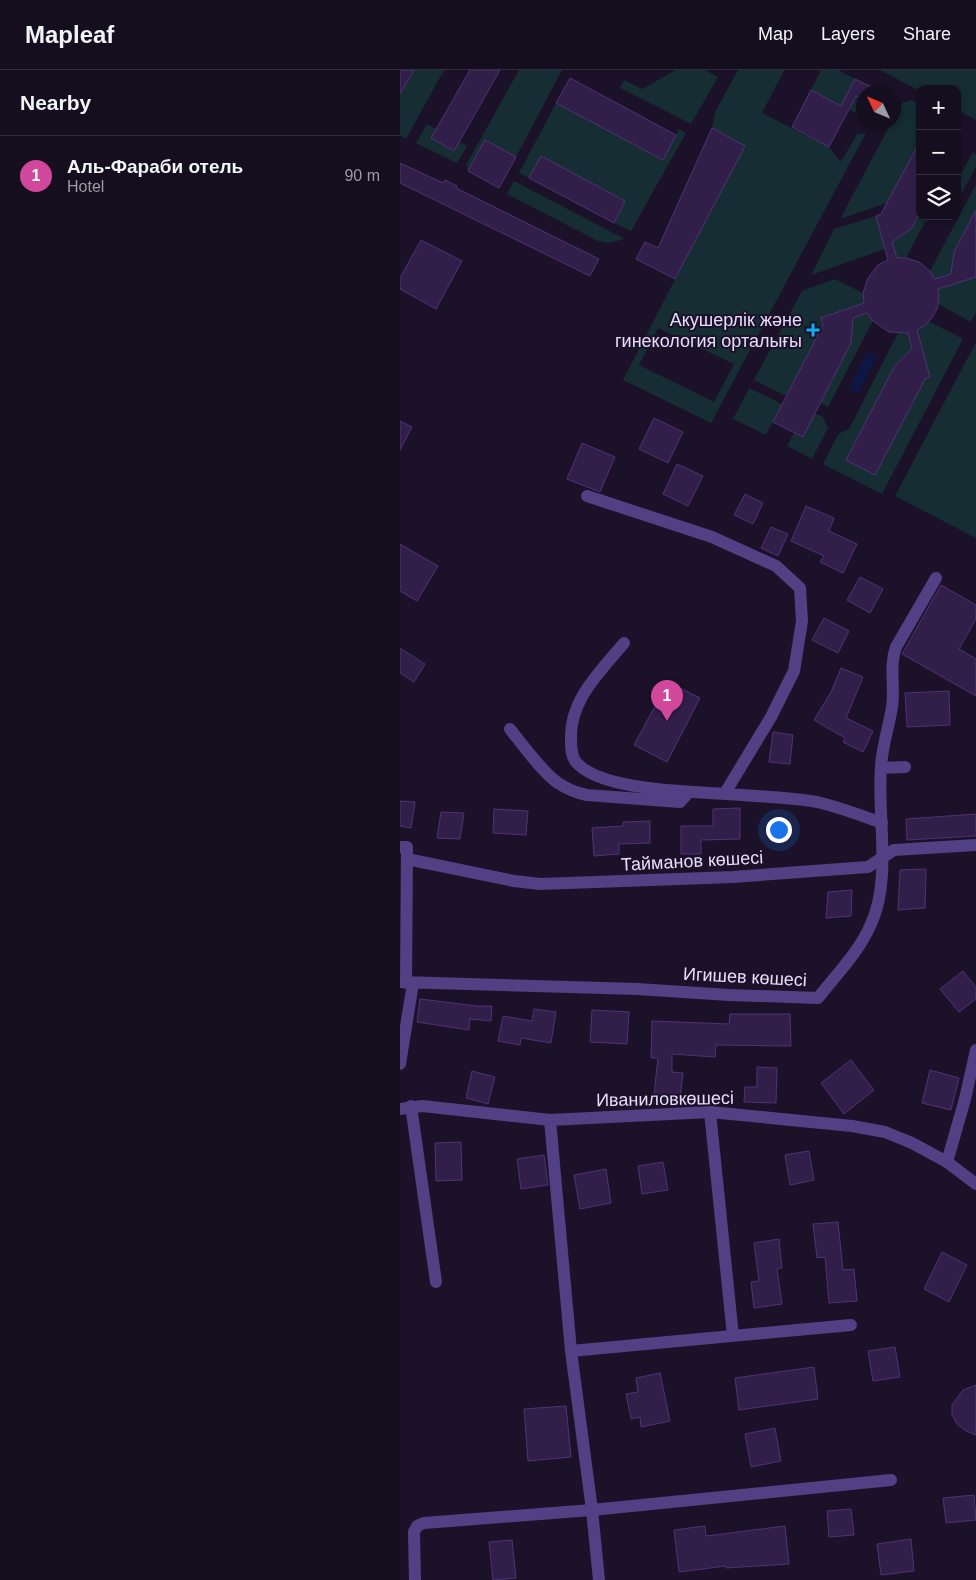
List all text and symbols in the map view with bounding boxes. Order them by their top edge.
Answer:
text: Mapleaf [25,21,114,48]
text: Map [758,24,793,44]
text: Layers [821,24,875,44]
text: Share [903,24,951,44]
north arrow [856,85,901,130]
map controls [916,85,961,220]
button: + [916,85,961,130]
text: Nearby [20,91,91,114]
button: − [916,130,961,175]
text: Аль-Фараби отель [67,156,243,177]
text: 1 [32,167,40,184]
text: 90 m [344,167,380,184]
button: layers [916,175,961,220]
text: Hotel [67,178,104,195]
place label: Акушерлік және гинекология орталығы [615,310,802,351]
marker: Акушерлік және гинекология орталығы [806,323,820,337]
pin: 1 [651,680,683,721]
your location [766,817,792,843]
street label: Тайманов көшесі [620,847,764,875]
street label: Игишев көшесі [683,964,807,990]
street label: Иваниловкөшесі [596,1088,734,1110]

